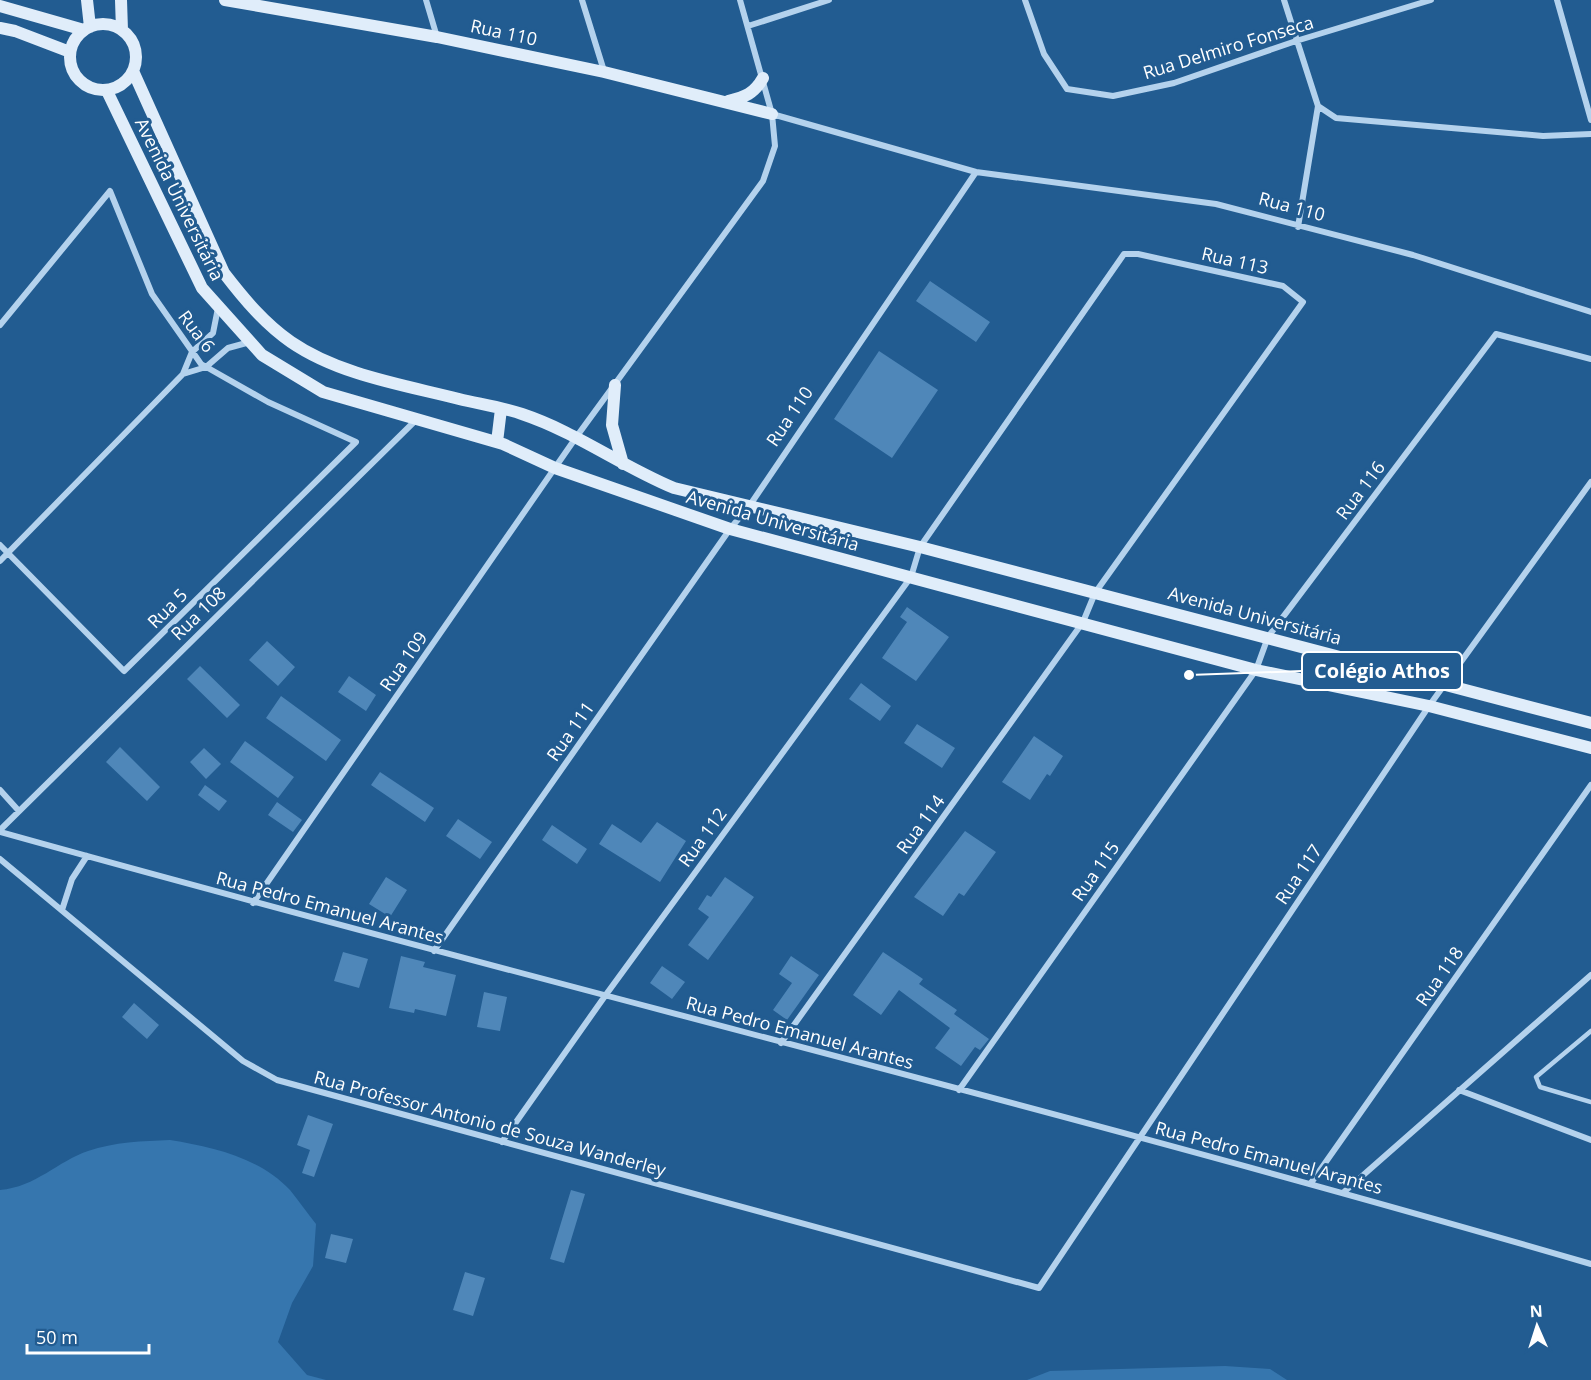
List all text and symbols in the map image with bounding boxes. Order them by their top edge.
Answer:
street label: Rua Delmiro Fonseca [1140,10,1316,84]
street label: Rua 110 [468,13,540,51]
street label: Avenida Universitária [130,114,230,284]
street label: Rua 110 [1256,186,1328,226]
street label: Rua 113 [1199,241,1271,279]
street label: Rua 6 [173,305,221,357]
street label: Rua 110 [760,381,818,451]
street label: Rua 116 [1330,456,1390,524]
street label: Avenida Universitária [684,484,862,556]
street label: Avenida Universitária [1166,580,1344,650]
street label: Rua 108 [165,581,231,645]
street label: Rua 5 [142,583,192,633]
street label: Rua 109 [374,626,432,696]
callout: Colégio Athos [1302,652,1462,690]
text: Colégio Athos [1314,657,1450,684]
street label: Rua 111 [541,696,599,766]
street label: Rua 114 [890,790,950,858]
street label: Rua 112 [672,803,732,871]
street label: Rua 115 [1066,836,1124,906]
street label: Rua 117 [1269,839,1327,909]
street label: Rua Pedro Emanuel Arantes [214,865,446,949]
street label: Rua 118 [1410,941,1468,1011]
street label: Rua Pedro Emanuel Arantes [684,990,916,1074]
street label: Rua Professor Antonio de Souza Wanderley [311,1064,669,1182]
street label: Rua Pedro Emanuel Arantes [1153,1115,1385,1199]
north arrow [1507,1296,1567,1356]
text: N [1529,1300,1543,1322]
scale bar [27,1317,148,1355]
text: 50 m [36,1325,78,1349]

